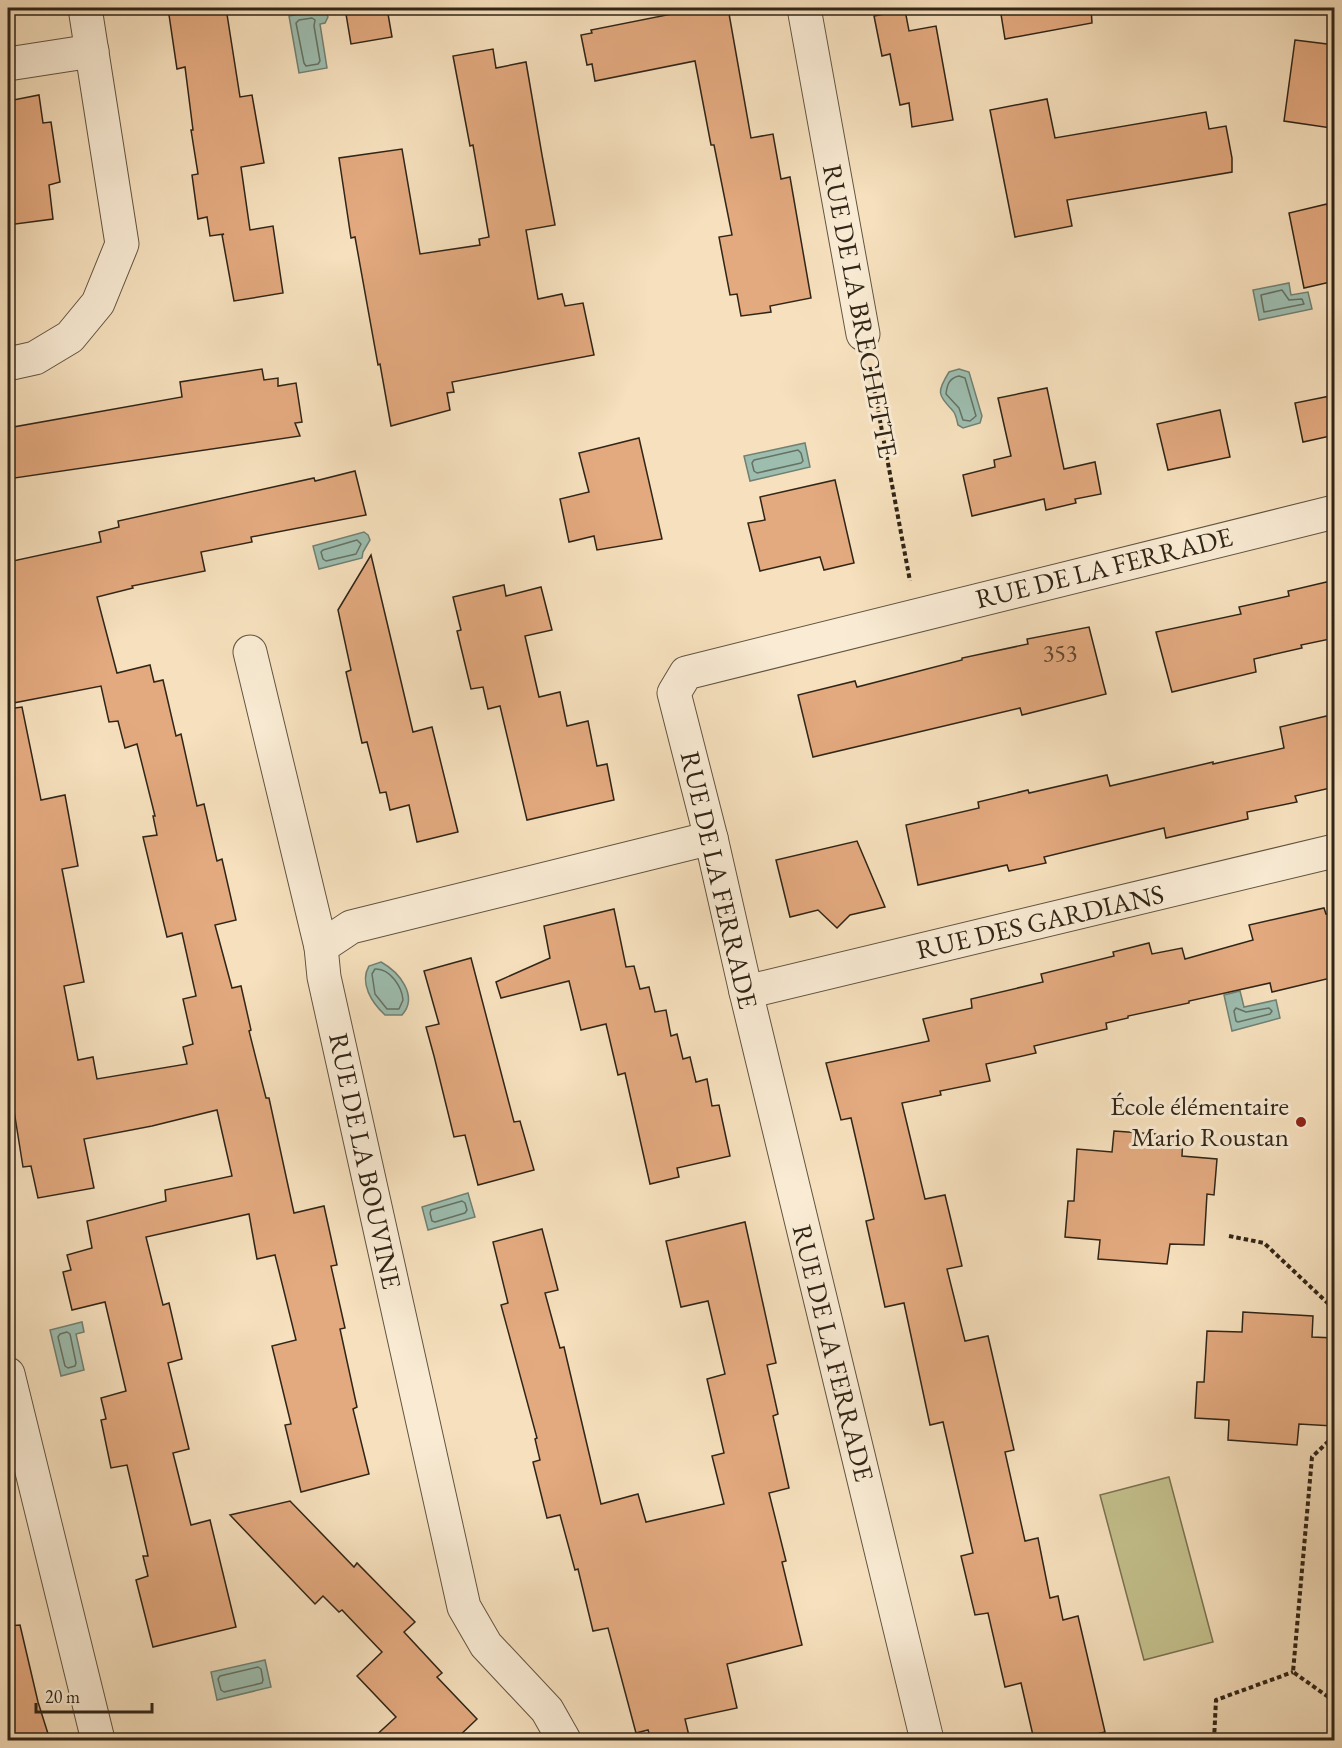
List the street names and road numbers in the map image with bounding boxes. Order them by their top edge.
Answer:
street label: RUE DE LA BRECHETTE [815,161,906,461]
street label: RUE DE LA FERRADE [972,519,1236,616]
street label: RUE DE LA FERRADE [673,748,766,1012]
street label: RUE DES GARDIANS [913,876,1167,967]
street label: RUE DE LA BOUVINE [321,1030,410,1292]
street label: RUE DE LA FERRADE [785,1221,882,1485]

